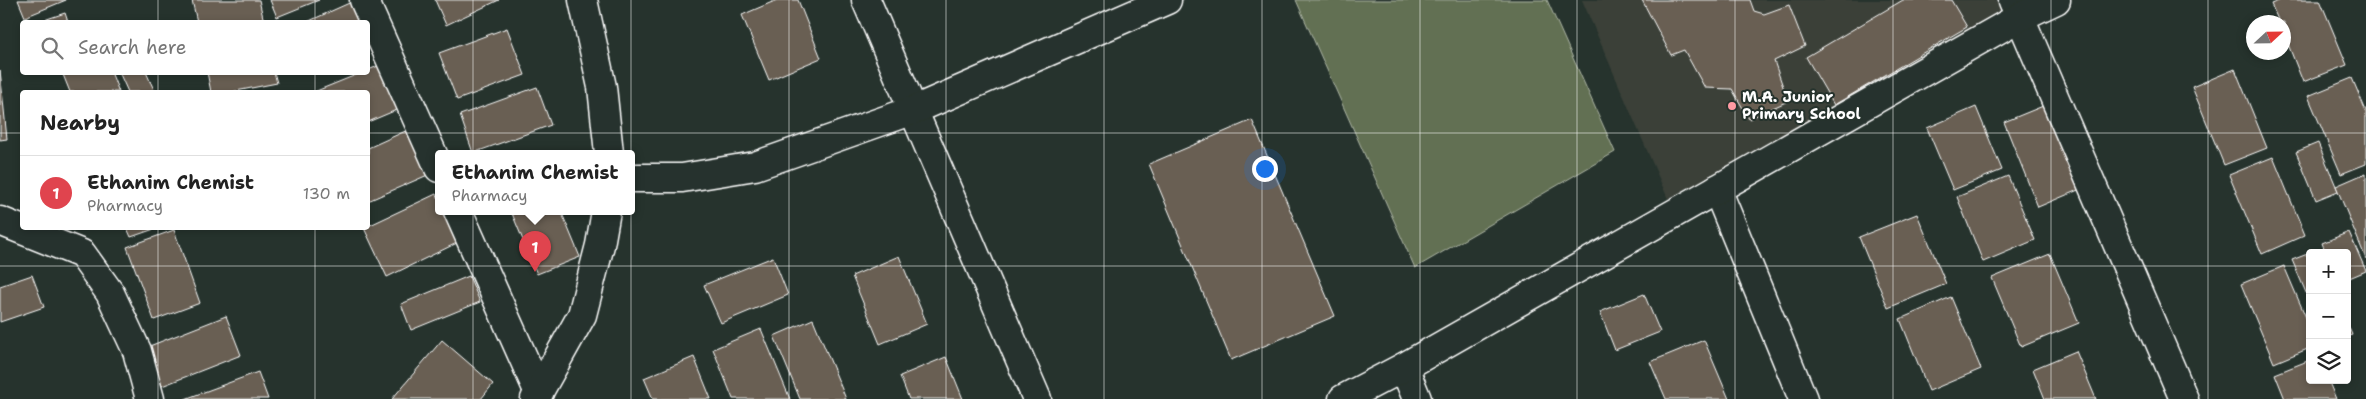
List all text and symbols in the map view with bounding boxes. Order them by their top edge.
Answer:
north arrow [2246,15,2291,60]
search box [20,20,370,75]
icon: search [38,34,66,62]
text: Search here [78,35,187,60]
place label: M.A. Junior Primary School [1742,87,1861,124]
marker: M.A. Junior Primary School [1726,100,1738,112]
text: Nearby [40,109,120,137]
popup [435,150,635,215]
your location [1252,156,1278,182]
text: Ethanim Chemist [451,160,619,185]
text: Ethanim Chemist [87,170,254,195]
text: 1 [52,183,60,204]
text: 130 m [303,183,350,204]
text: Pharmacy [451,185,527,206]
text: Pharmacy [87,195,163,216]
pin: 1 [519,231,551,272]
map controls [2306,249,2351,384]
button: + [2306,249,2351,294]
button: − [2306,294,2351,339]
button: layers [2306,339,2351,384]

